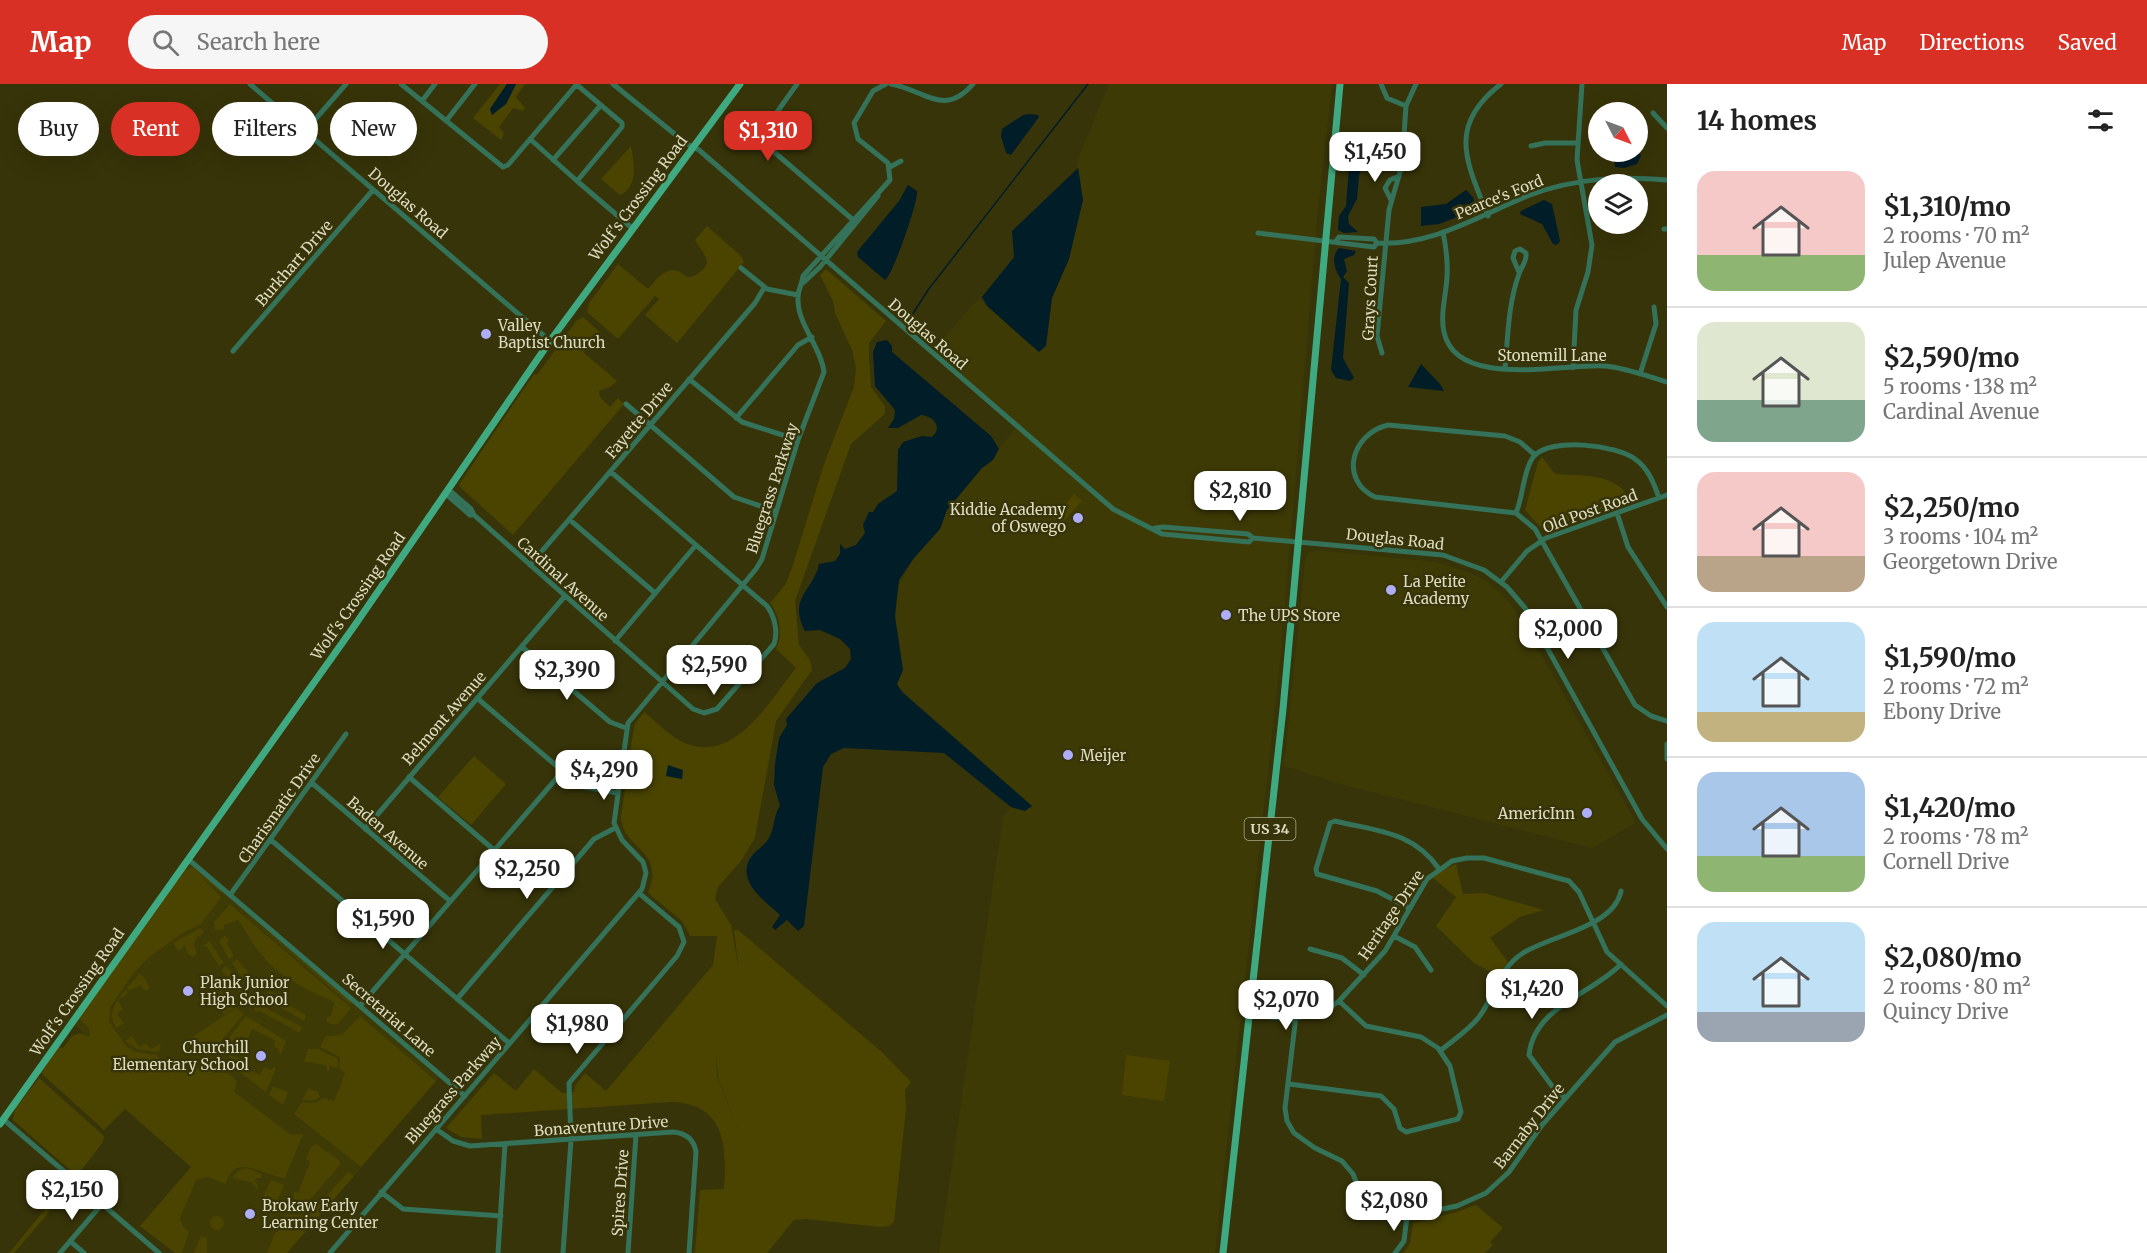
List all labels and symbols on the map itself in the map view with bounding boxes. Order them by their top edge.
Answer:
north arrow [1588,102,1648,162]
pin: $1,310 [719,111,817,162]
street label: Wolf's Crossing Road [584,132,691,265]
pin: $1,450 [1326,132,1424,183]
street label: Douglas Road [365,163,451,243]
street label: Pearce's Ford [1452,171,1546,223]
street label: Burkhart Drive [251,216,337,310]
street label: Grays Court [1358,255,1382,341]
street label: Douglas Road [885,294,971,374]
place label: Valley Baptist Church [497,316,605,352]
marker: Valley Baptist Church [479,327,493,341]
street label: Stonemill Lane [1497,346,1607,365]
street label: Fayette Drive [601,378,677,462]
street label: Bluegrass Parkway [742,420,802,556]
pin: $2,810 [1191,471,1289,522]
street label: Old Post Road [1540,485,1640,537]
place label: Kiddie Academy of Oswego [950,500,1066,536]
marker: Kiddie Academy of Oswego [1071,511,1085,525]
street label: Douglas Road [1345,524,1445,554]
street label: Wolf's Crossing Road [306,529,409,664]
street label: Cardinal Avenue [513,533,613,625]
place label: La Petite Academy [1402,572,1470,608]
marker: La Petite Academy [1384,583,1398,597]
place label: The UPS Store [1238,606,1340,625]
marker: The UPS Store [1219,608,1233,622]
pin: $2,000 [1519,609,1617,660]
pin: $2,590 [665,645,763,696]
pin: $2,390 [518,650,616,701]
street label: Belmont Avenue [398,667,490,769]
place label: Meijer [1080,746,1126,765]
marker: Meijer [1061,748,1075,762]
street label: Charismatic Drive [234,749,324,867]
pin: $4,290 [555,750,653,801]
street label: Baden Avenue [343,792,433,874]
place label: AmericInn [1497,804,1575,823]
marker: AmericInn [1580,806,1594,820]
road number: US 34 [1244,818,1296,840]
pin: $2,250 [478,849,576,900]
street label: Heritage Drive [1354,866,1428,964]
pin: $1,590 [334,899,432,950]
street label: Wolf's Crossing Road [25,925,128,1060]
street label: Secretariat Lane [338,969,440,1061]
pin: $1,420 [1483,969,1581,1020]
place label: Plank Junior High School [200,973,290,1009]
pin: $2,070 [1237,980,1335,1031]
marker: Plank Junior High School [181,984,195,998]
pin: $1,980 [528,1004,626,1055]
street label: Bluegrass Parkway [401,1032,505,1148]
place label: Churchill Elementary School [112,1038,249,1074]
marker: Churchill Elementary School [254,1049,268,1063]
street label: Barnaby Drive [1490,1079,1568,1173]
street label: Bonaventure Drive [533,1112,669,1140]
street label: Spires Drive [607,1149,633,1237]
pin: $2,150 [23,1170,121,1221]
pin: $2,080 [1345,1181,1443,1232]
place label: Brokaw Early Learning Center [262,1196,379,1232]
marker: Brokaw Early Learning Center [243,1207,257,1221]

